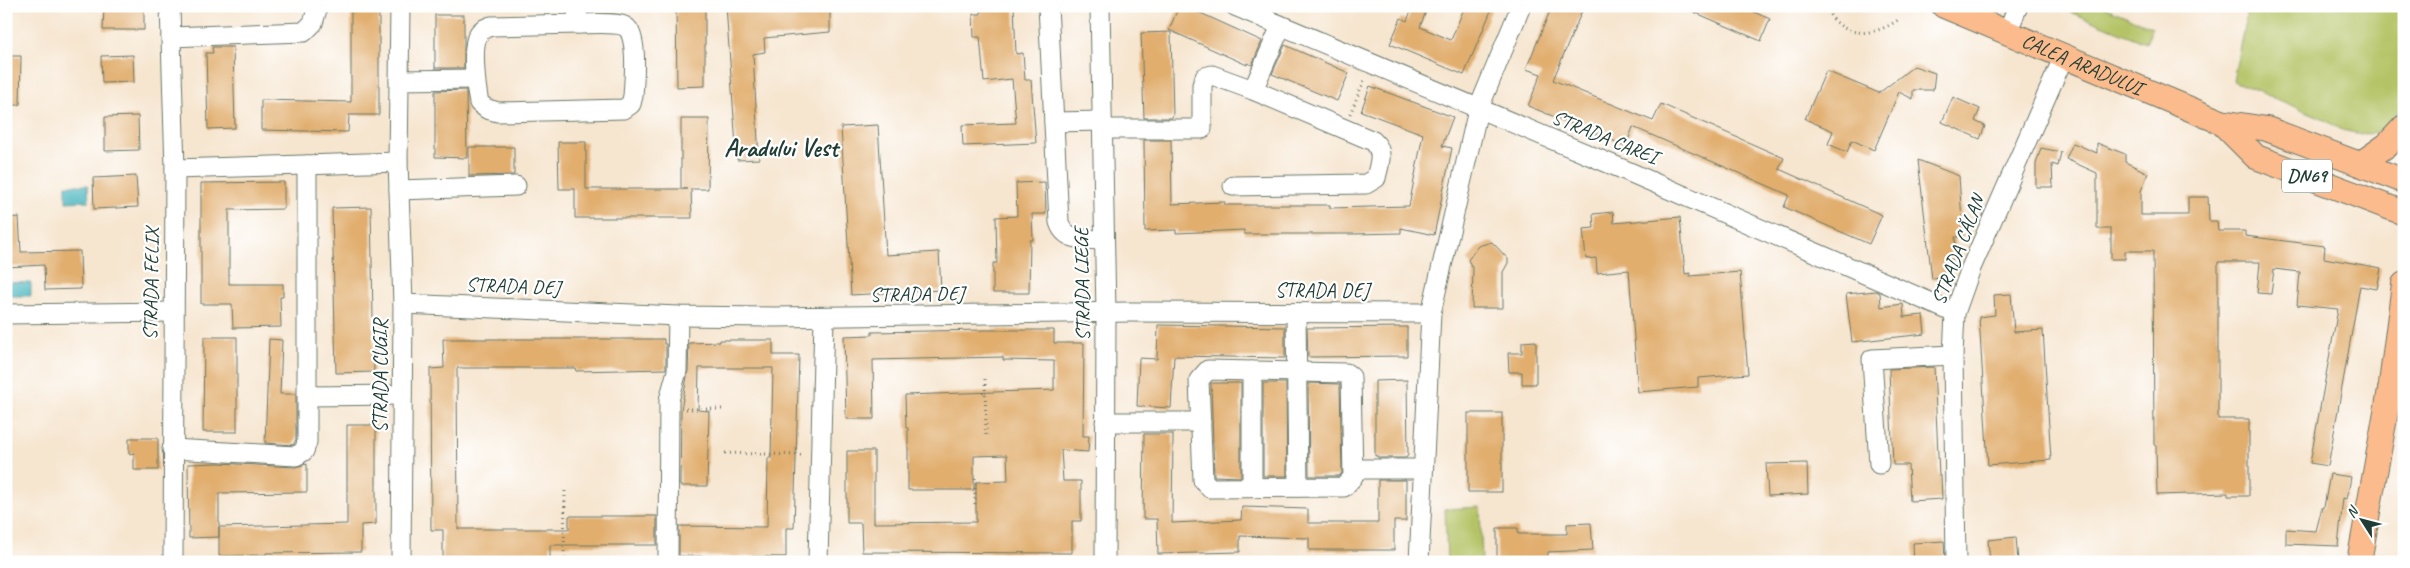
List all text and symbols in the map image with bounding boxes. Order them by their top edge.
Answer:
street label: CALEA ARADULUI [2018,28,2150,102]
street label: STRADA CAREI [1548,104,1665,171]
district label: Aradului Vest [724,132,840,164]
road number: DN69 [2282,160,2332,192]
street label: STRADA CĂLAN [1926,189,1991,308]
street label: STRADA FELIX [138,224,165,340]
street label: STRADA LIEGE [1068,224,1095,341]
street label: STRADA DEJ [466,272,564,300]
street label: STRADA DEJ [1275,278,1373,303]
street label: STRADA DEJ [870,281,968,307]
street label: STRADA CUGIR [368,317,393,433]
north arrow [2338,496,2388,546]
text: N [2342,502,2363,521]

